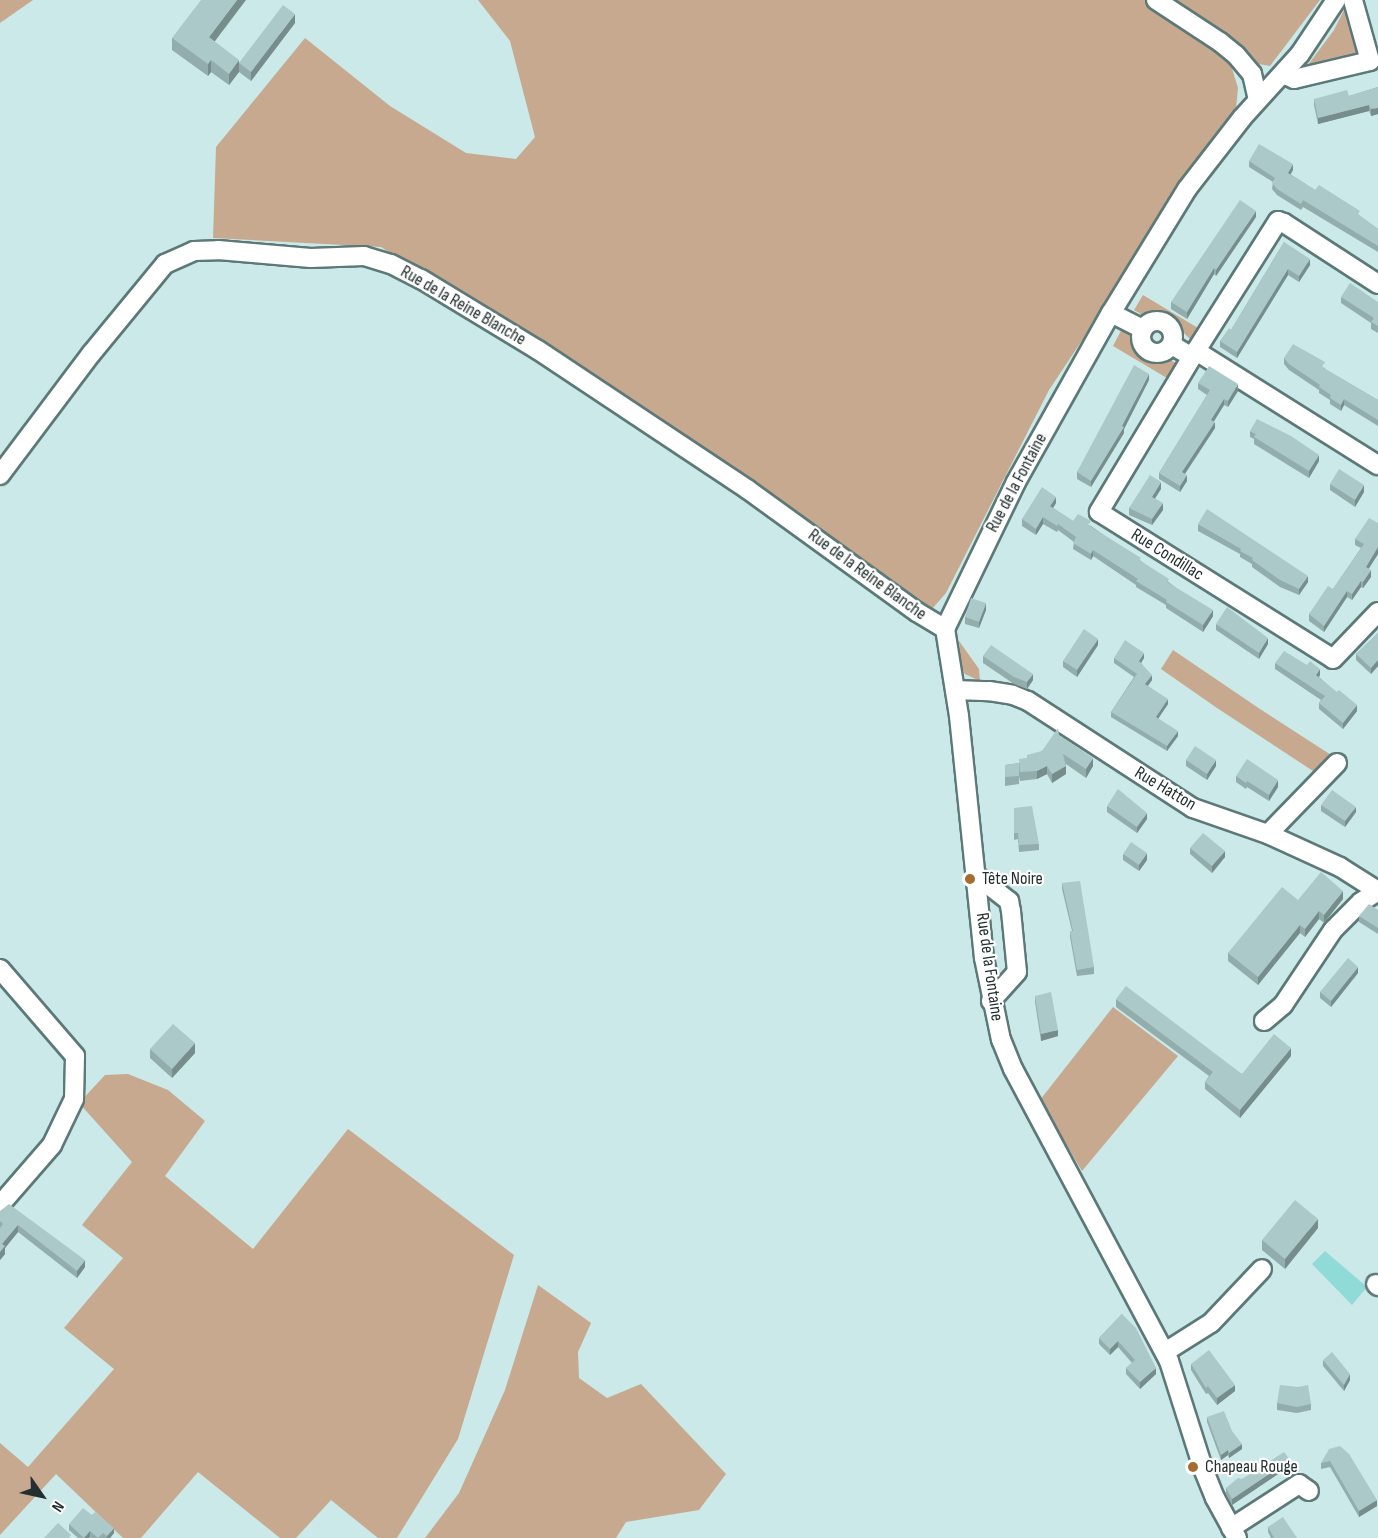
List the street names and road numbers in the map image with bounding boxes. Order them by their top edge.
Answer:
street label: Rue de la Reine Blanche [396,261,530,351]
street label: Rue de la Fontaine [982,430,1052,536]
street label: Rue Condillac [1127,524,1207,586]
street label: Rue de la Reine Blanche [803,525,931,625]
street label: Rue Hatton [1130,762,1200,816]
street label: Rue de la Fontaine [971,911,1007,1023]

